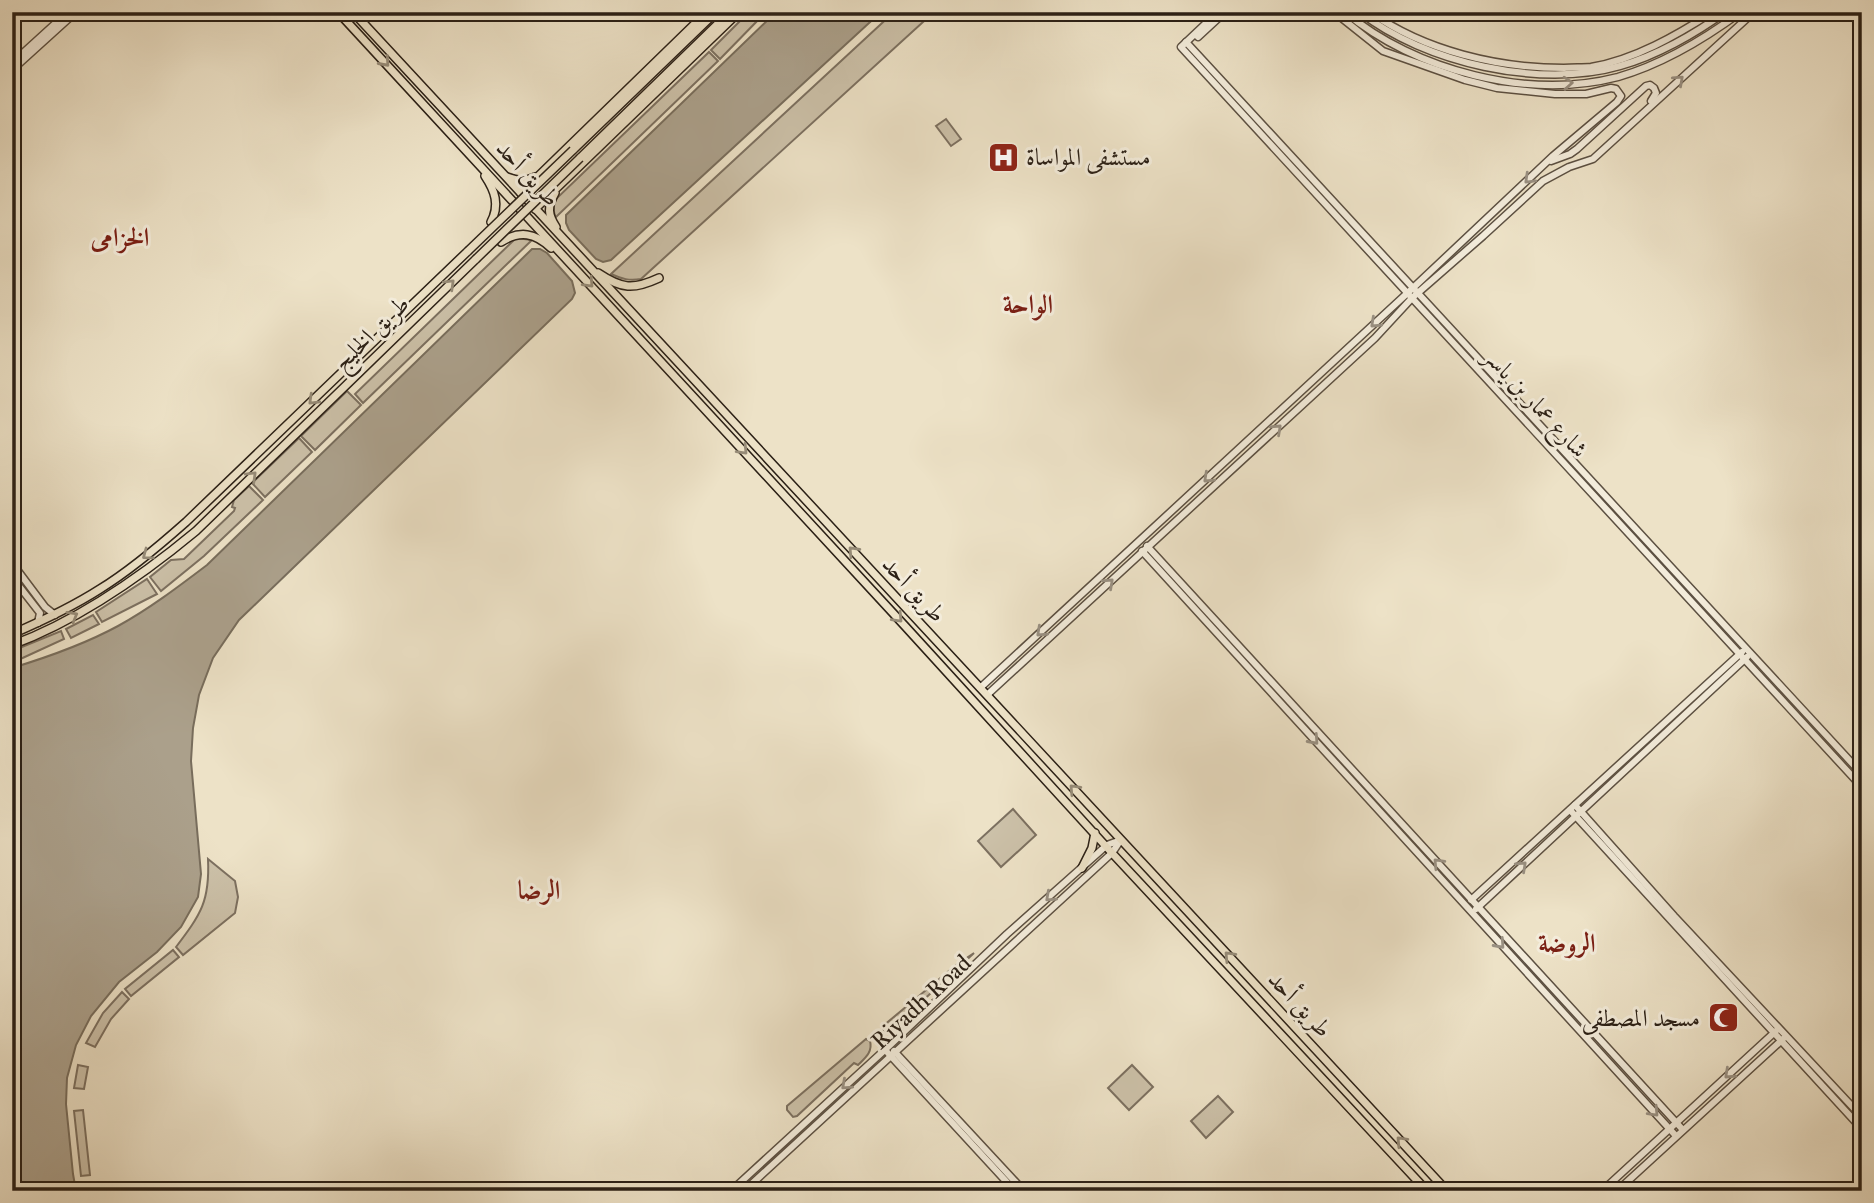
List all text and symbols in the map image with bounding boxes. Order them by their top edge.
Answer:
one-way arrow [377,54,389,67]
one-way arrow [1671,75,1684,88]
one-way arrow [1562,76,1573,91]
street label: طريق أحد [490,132,568,213]
hospital icon: مستشفى المواساة [986,140,1020,174]
place label: مستشفى المواساة [1026,142,1150,174]
one-way arrow [1524,170,1537,183]
district label: الخزامى [89,221,150,254]
one-way arrow [581,275,593,288]
one-way arrow [442,279,455,292]
district label: الواحة [1003,288,1053,321]
street label: طريق الخليج [326,289,420,381]
one-way arrow [1370,315,1383,327]
street label: شارع عمار بن ياسر [1472,340,1594,467]
one-way arrow [308,391,321,404]
one-way arrow [1269,425,1282,437]
one-way arrow [735,442,748,455]
one-way arrow [1203,469,1216,482]
one-way arrow [244,472,257,485]
one-way arrow [142,546,155,559]
one-way arrow [848,546,861,559]
street label: طريق أحد [876,548,954,629]
one-way arrow [1101,579,1114,591]
one-way arrow [889,610,902,623]
one-way arrow [66,611,79,624]
one-way arrow [1036,624,1049,636]
one-way arrow [1305,732,1318,745]
one-way arrow [1070,784,1083,797]
one-way arrow [1434,858,1447,871]
one-way arrow [1514,862,1527,875]
district label: الرضا [518,874,560,906]
one-way arrow [1045,889,1058,901]
district label: الروضة [1538,927,1596,959]
one-way arrow [1492,936,1504,949]
street label: Riyadh Road [865,948,977,1056]
one-way arrow [1225,951,1238,964]
street label: طريق أحد [1262,963,1340,1044]
mosque icon: مسجد المصطفى [1706,1001,1740,1035]
place label: مسجد المصطفى [1582,1003,1700,1035]
one-way arrow [1725,1065,1738,1078]
one-way arrow [841,1076,854,1089]
one-way arrow [1645,1104,1658,1117]
one-way arrow [1396,1136,1409,1149]

